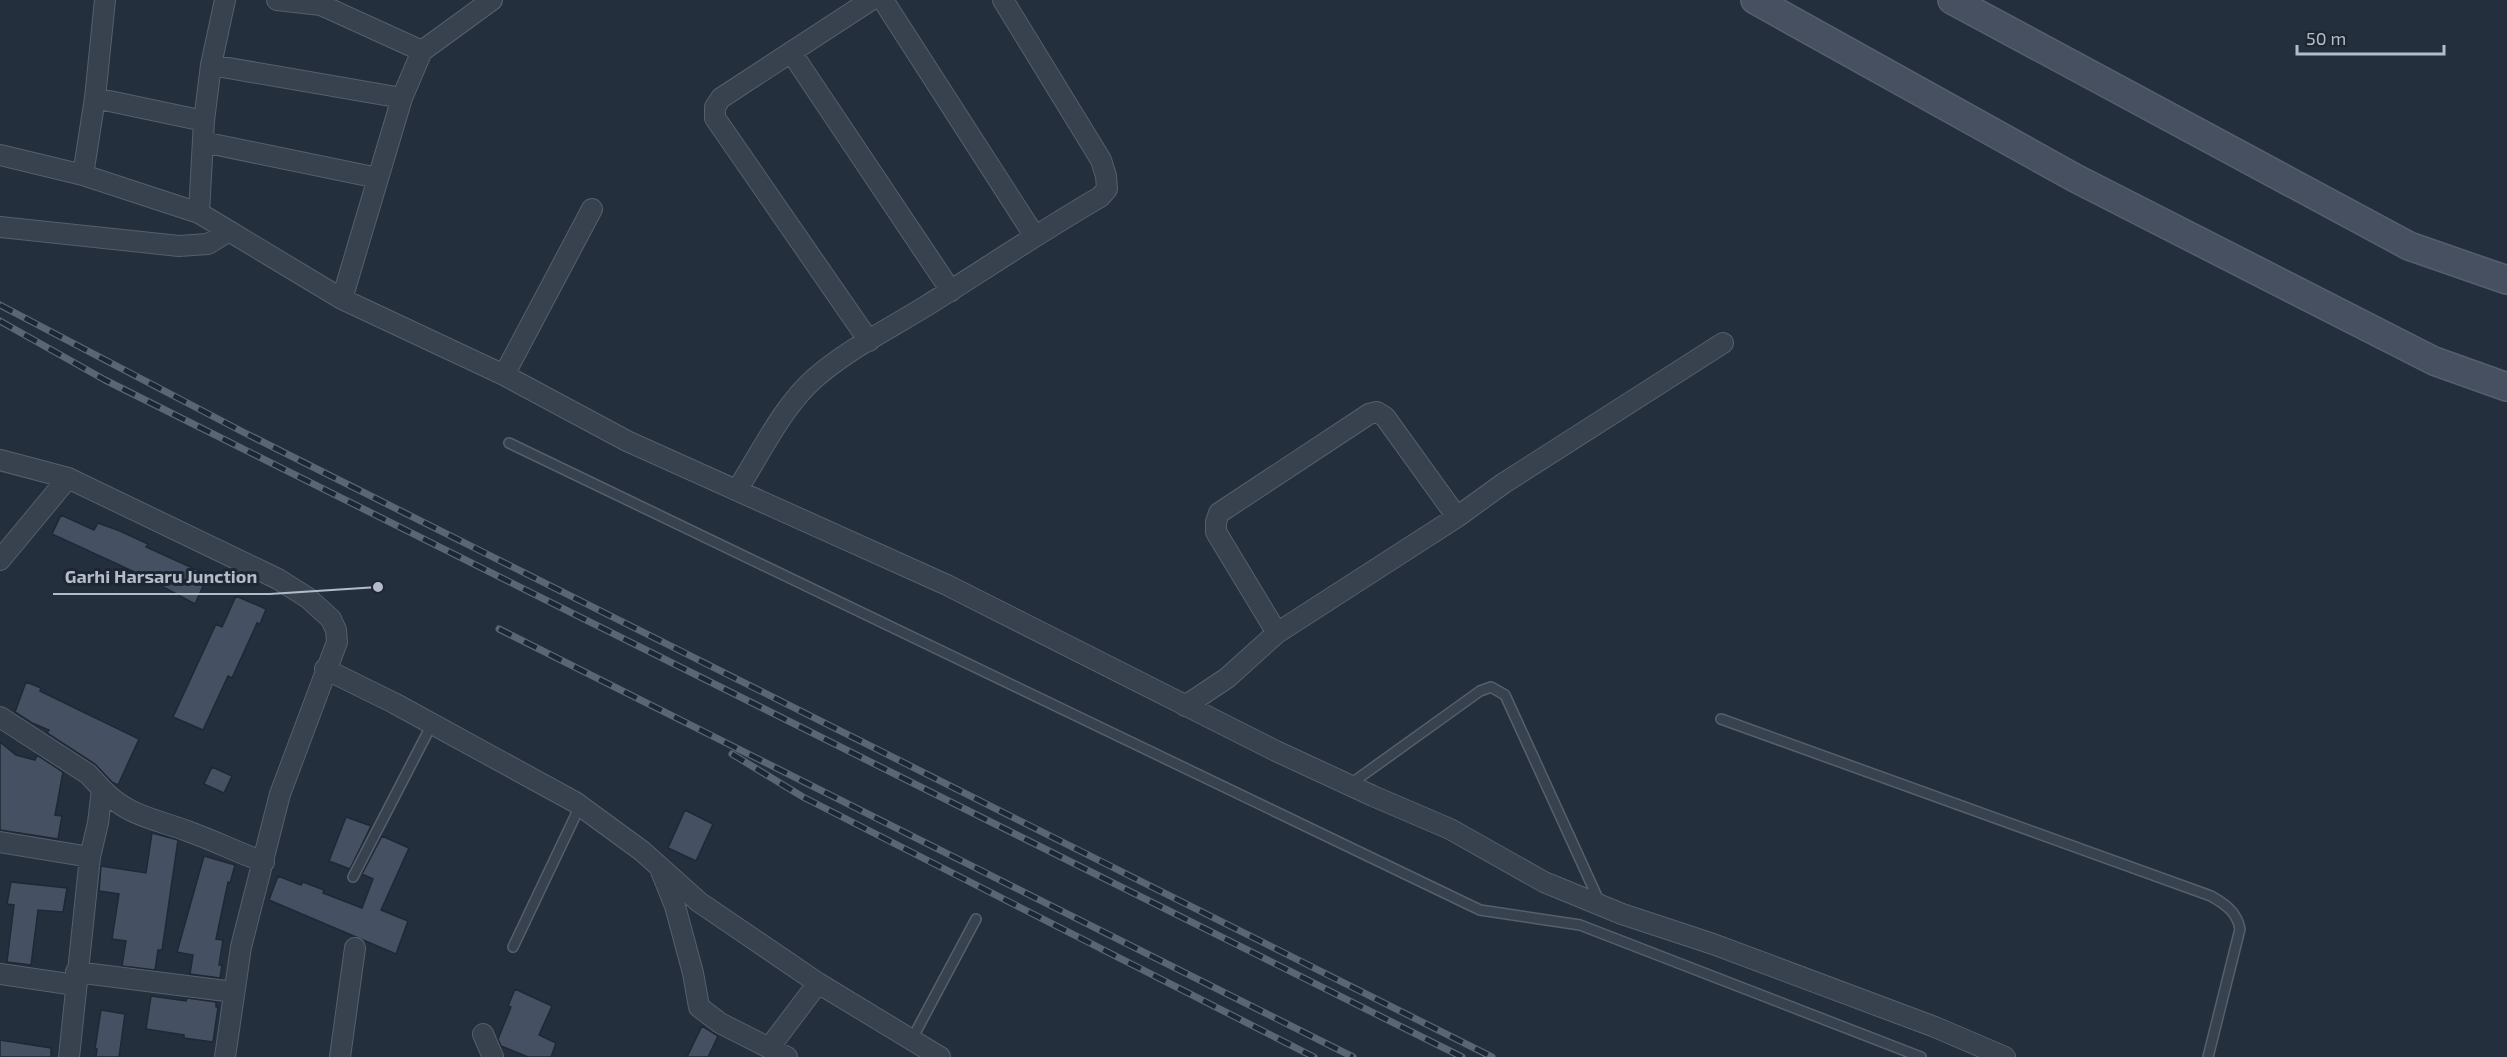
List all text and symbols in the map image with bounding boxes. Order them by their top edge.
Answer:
scale bar [2297,18,2444,56]
text: 50 m [2306,27,2346,49]
callout: Garhi Harsaru Junction [53,558,270,594]
text: Garhi Harsaru Junction [65,565,257,587]

